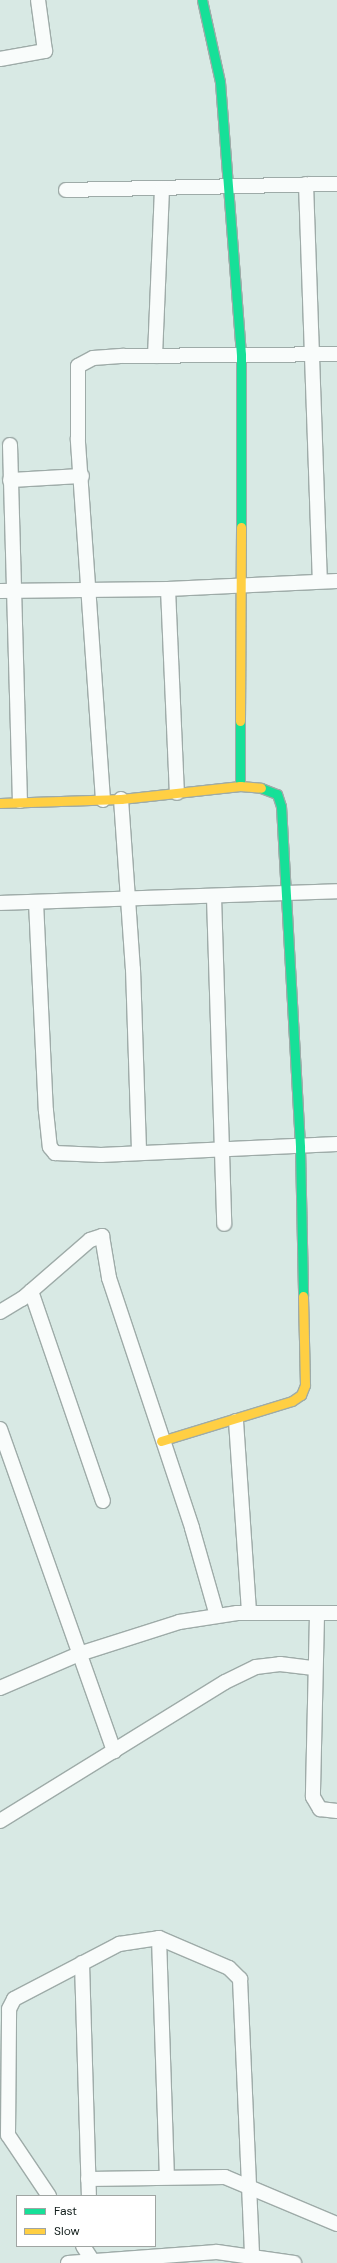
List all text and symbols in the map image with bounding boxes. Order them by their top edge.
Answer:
legend [16,2195,156,2247]
text: Fast [54,2203,77,2219]
text: Slow [54,2223,80,2239]

